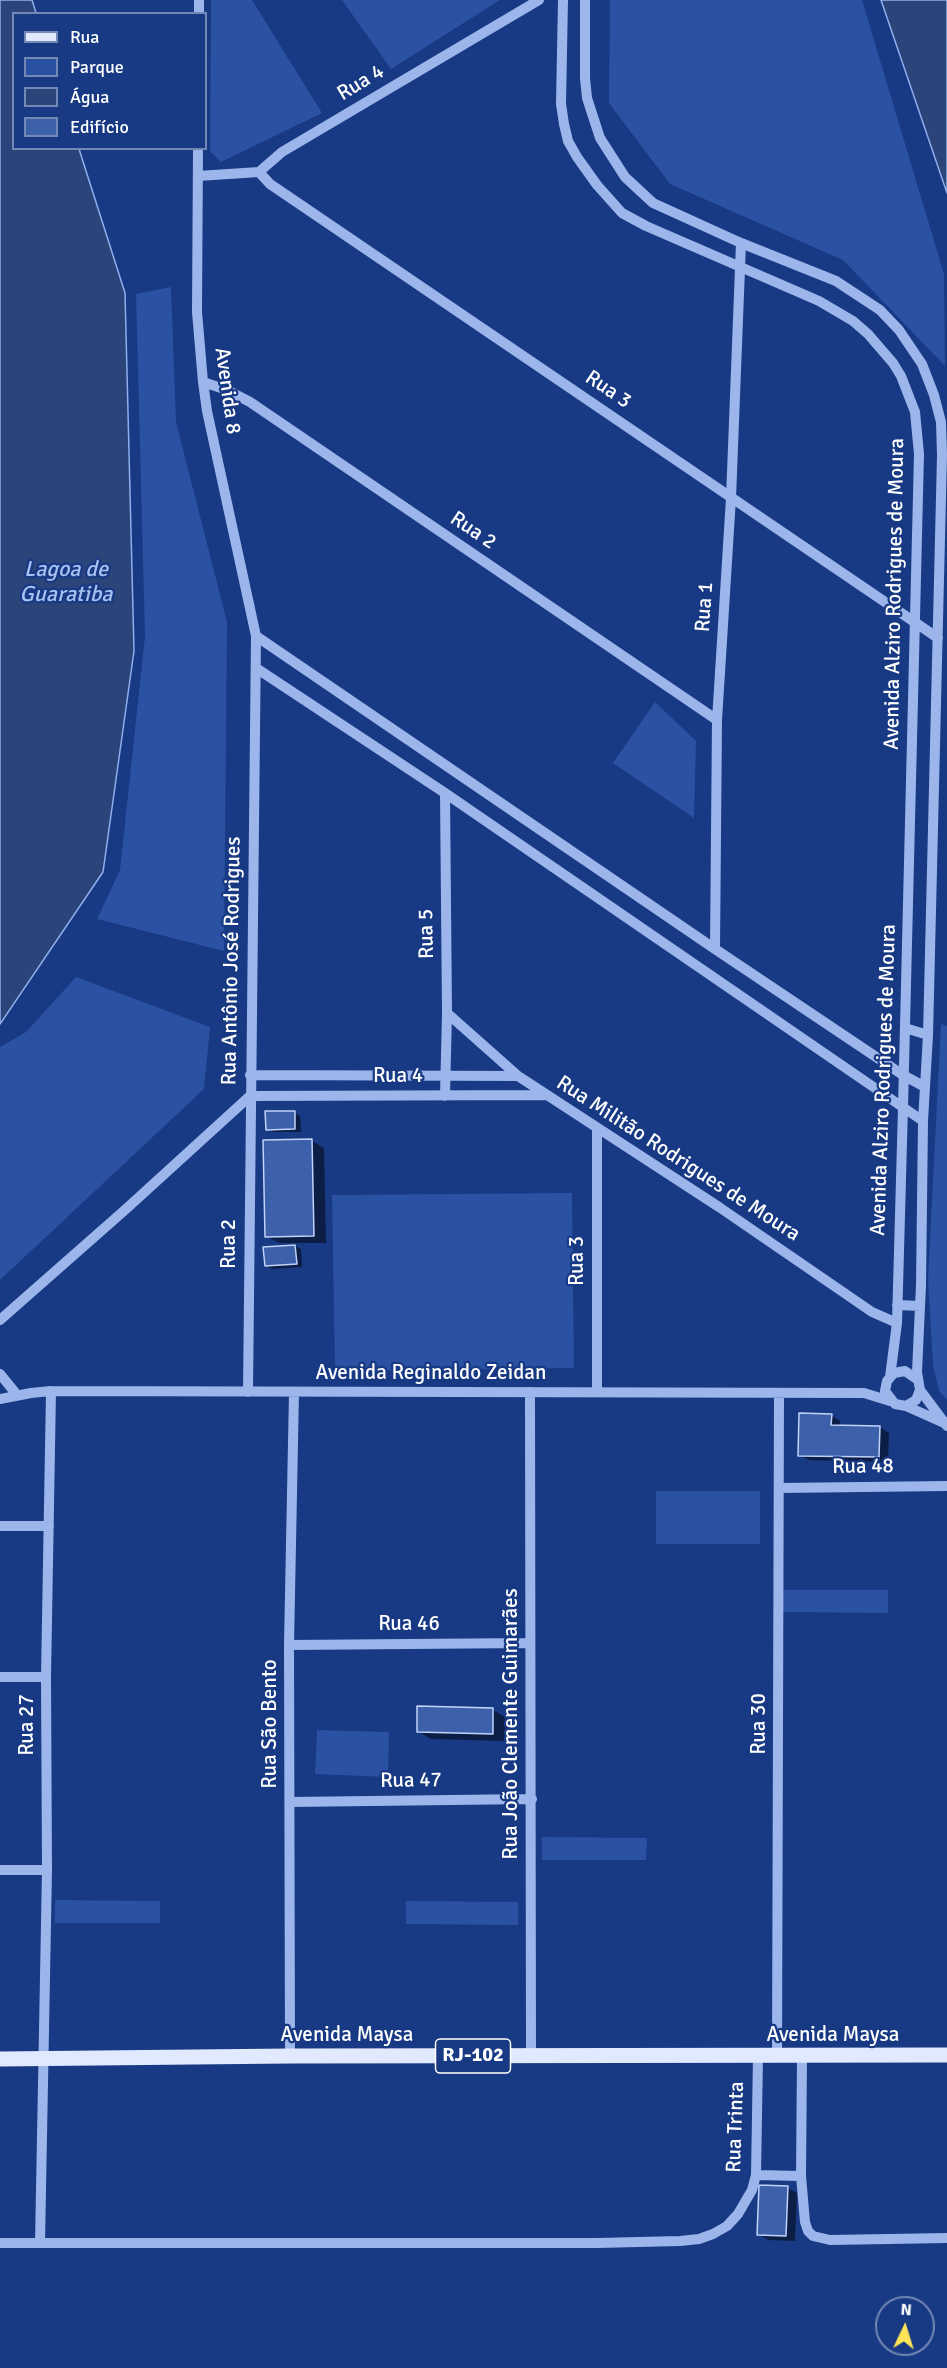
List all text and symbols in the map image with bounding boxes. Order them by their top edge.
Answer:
legend [12,12,207,150]
text: Rua [70,26,99,48]
text: Parque [70,56,124,78]
street label: Rua 4 [333,59,389,107]
text: Água [70,86,109,108]
text: Edifício [70,116,129,138]
street label: Avenida 8 [208,346,246,436]
street label: Rua 3 [580,366,636,414]
street label: Avenida Alziro Rodrigues de Moura [880,438,910,750]
street label: Rua 2 [445,507,501,555]
water label: Lagoa de Guaratiba [20,557,112,608]
street label: Rua 1 [691,581,719,633]
street label: Rua Antônio José Rodrigues [217,836,247,1086]
street label: Rua 5 [414,909,440,959]
street label: Avenida Alziro Rodrigues de Moura [866,924,902,1236]
street label: Rua 4 [373,1063,423,1089]
street label: Rua Militão Rodrigues de Moura [551,1071,805,1247]
street label: Rua 2 [216,1219,242,1269]
street label: Rua 3 [564,1236,590,1286]
street label: Avenida Reginaldo Zeidan [316,1360,546,1386]
street label: Rua 48 [832,1454,894,1480]
street label: Rua João Clemente Guimarães [498,1588,524,1860]
street label: Rua 46 [378,1611,440,1637]
street label: Rua São Bento [257,1659,283,1789]
street label: Rua 30 [746,1693,772,1755]
street label: Rua 27 [14,1694,40,1756]
street label: Rua 47 [380,1768,442,1794]
street label: Avenida Maysa [281,2022,413,2048]
street label: Avenida Maysa [767,2022,899,2048]
road number: RJ-102 [436,2039,510,2073]
street label: Rua Trinta [722,2081,750,2173]
north arrow [875,2296,935,2356]
text: N [900,2300,912,2320]

